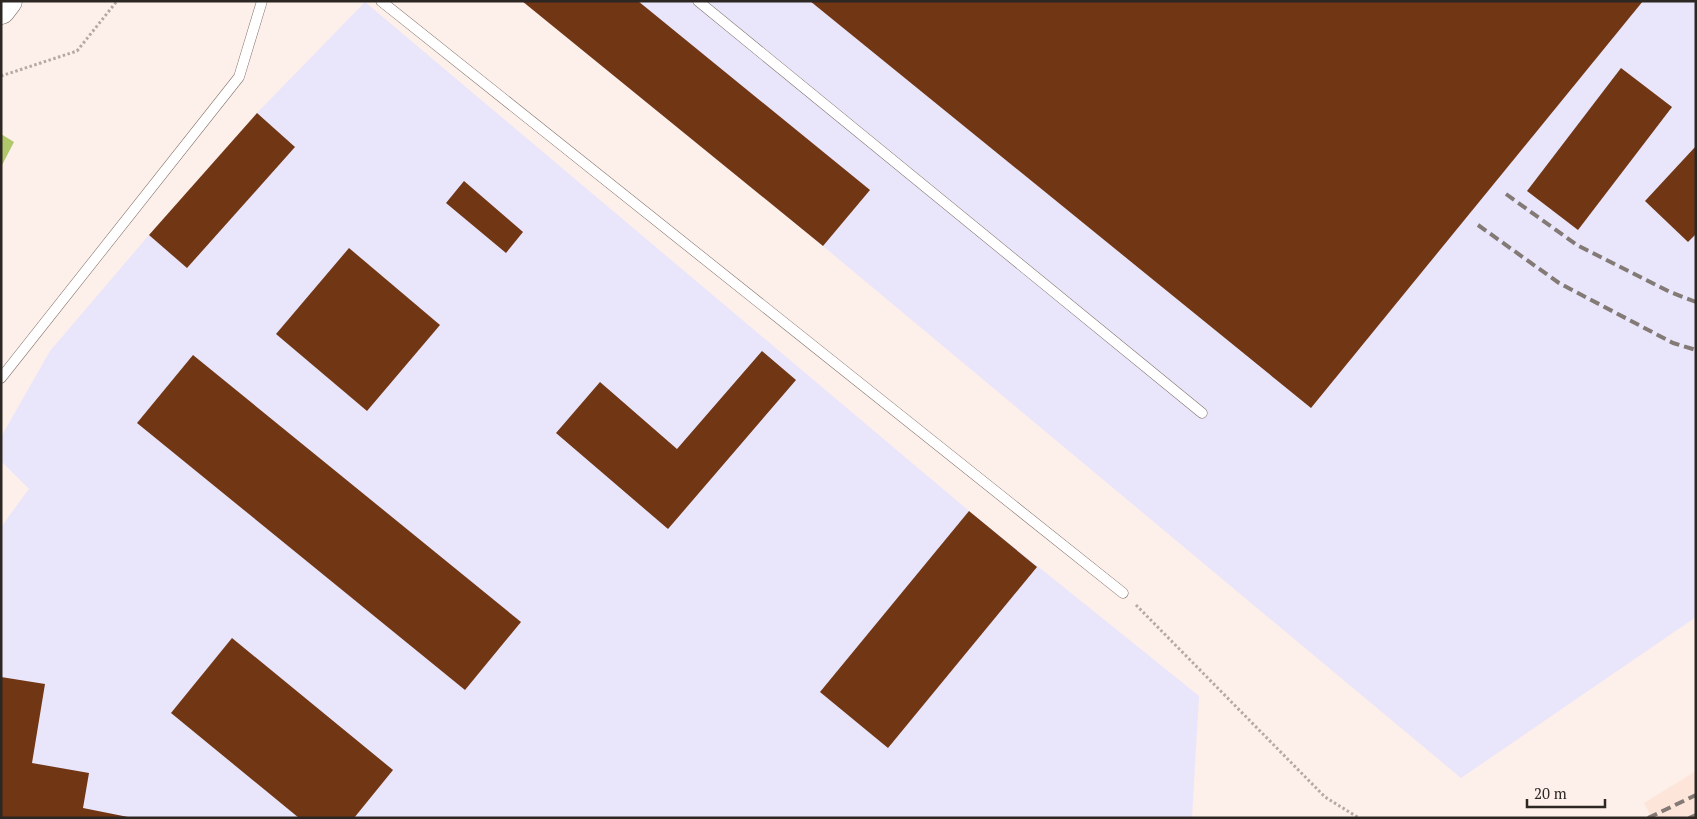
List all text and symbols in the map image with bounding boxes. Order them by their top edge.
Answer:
scale bar [1527,776,1604,808]
text: 20 m [1534,783,1567,803]

